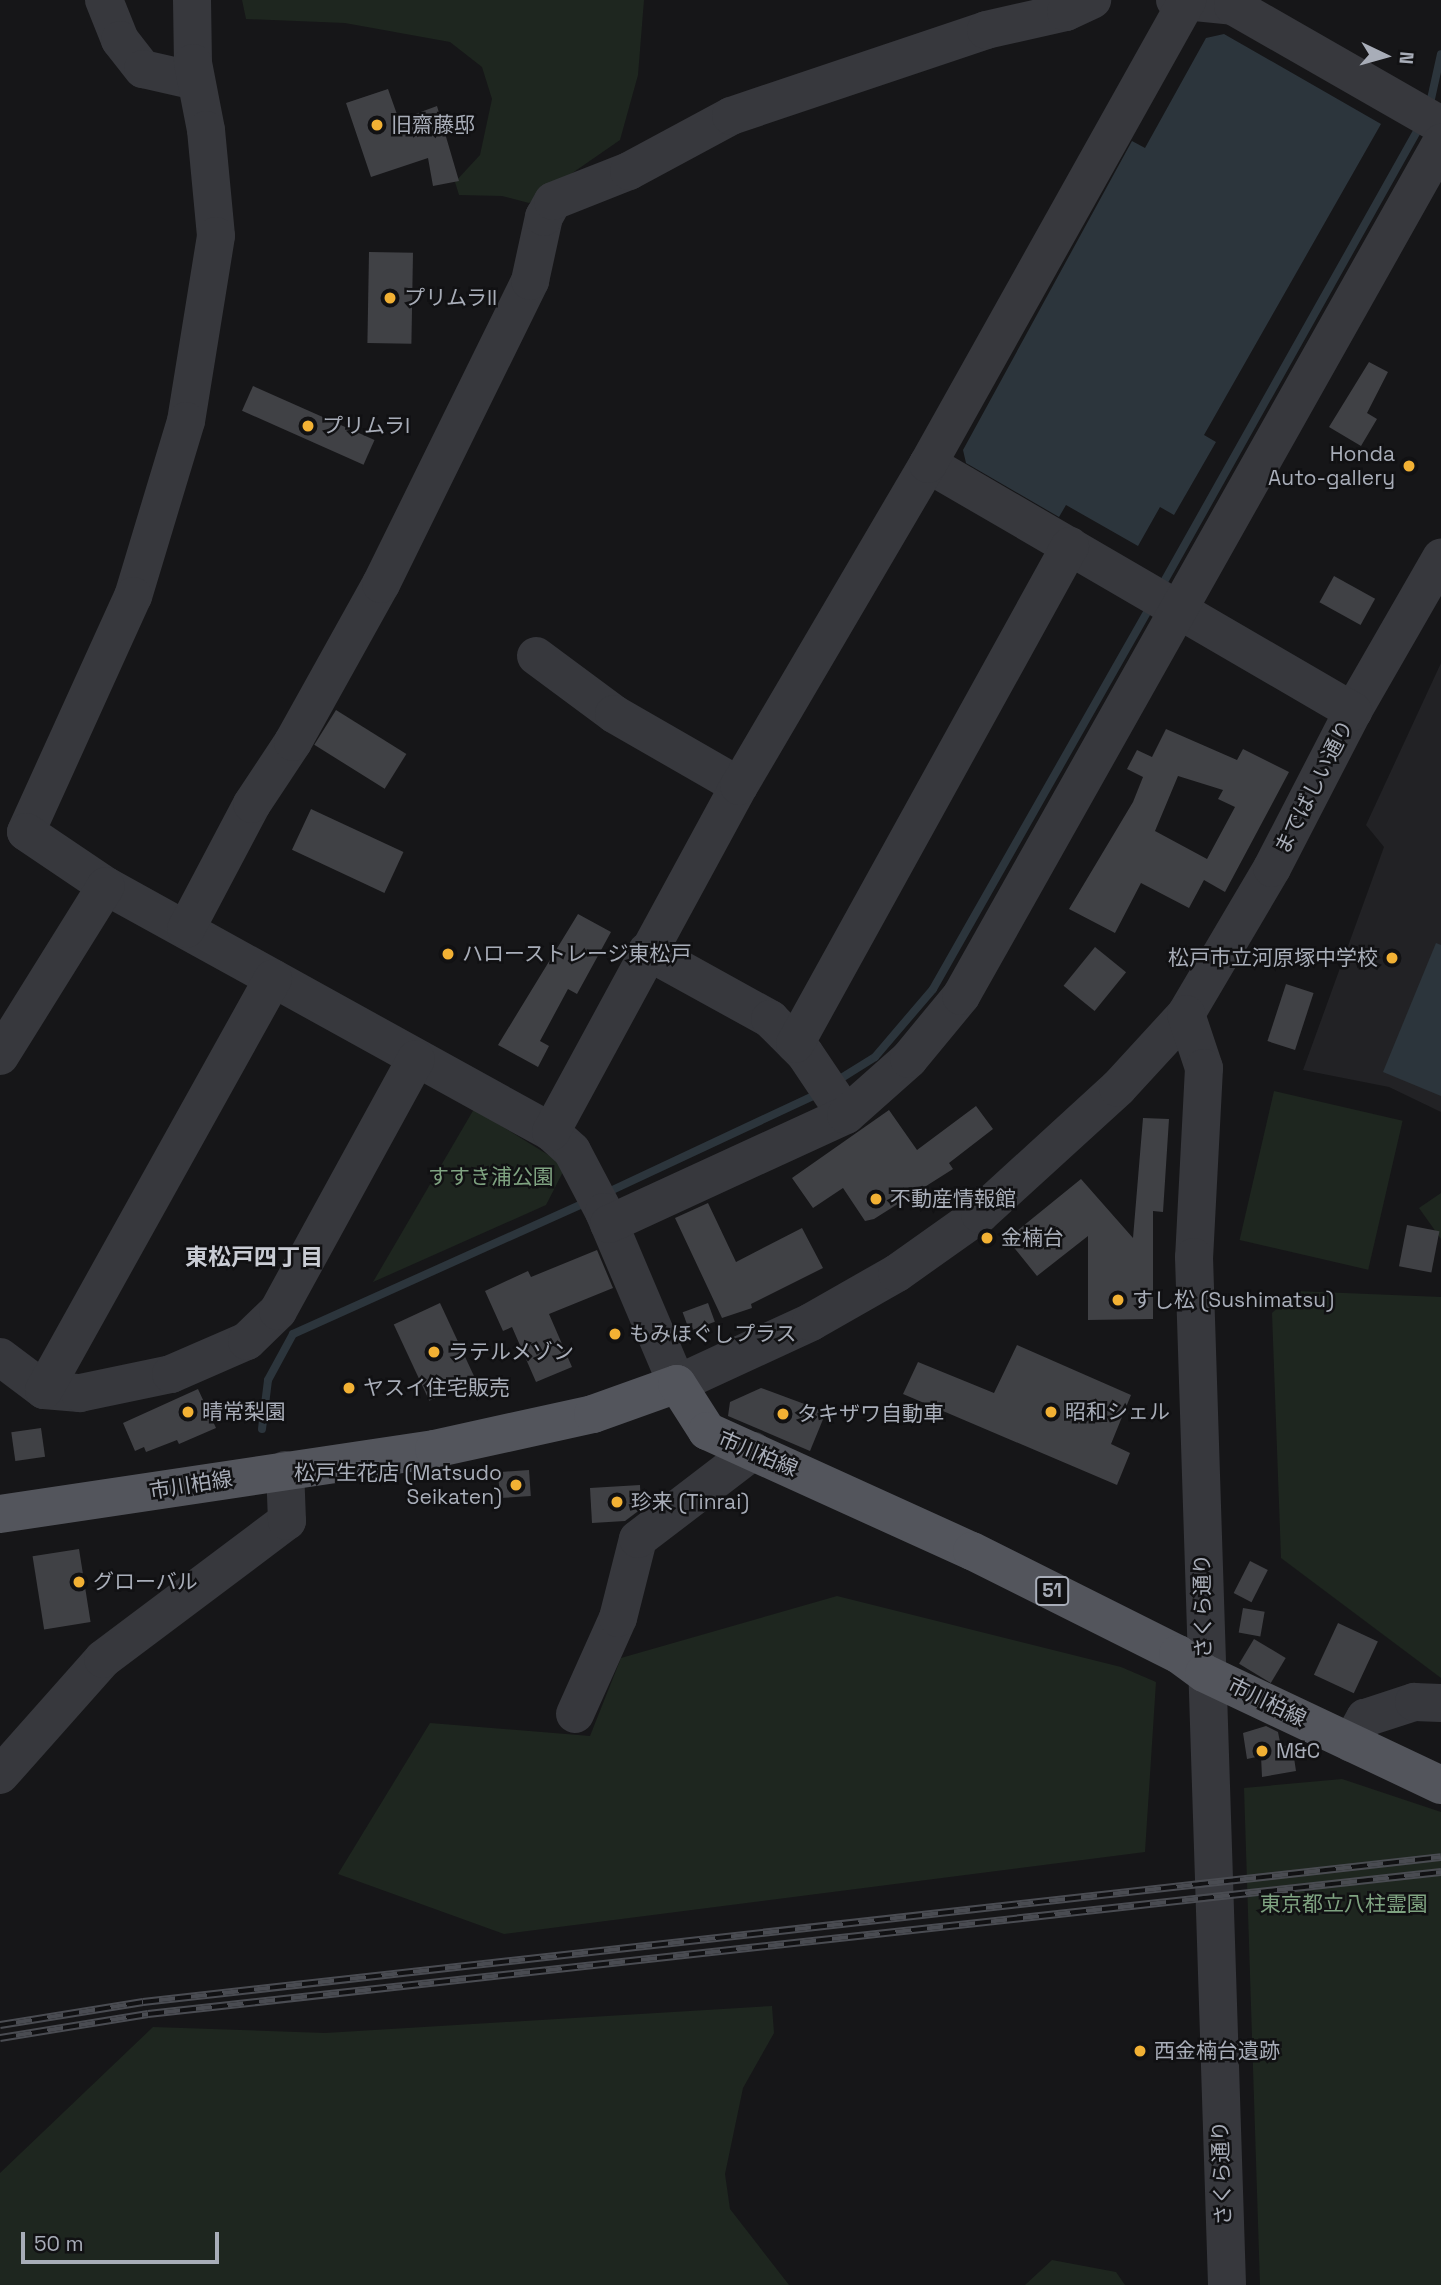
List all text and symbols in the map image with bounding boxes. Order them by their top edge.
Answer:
north arrow [1350,21,1420,91]
text: N [1393,50,1419,65]
place label: 旧齋藤邸 [391,112,475,138]
marker: 旧齋藤邸 [369,117,385,133]
place label: プリムラII [404,285,498,311]
marker: プリムラII [382,290,398,306]
place label: プリムラI [322,413,411,439]
marker: プリムラI [300,418,316,434]
place label: Honda Auto-gallery [1268,441,1395,491]
marker: Honda Auto-gallery [1401,458,1417,474]
street label: までばしい通り [1269,716,1359,858]
place label: ハローストレージ東松戸 [462,941,693,967]
place label: 松戸市立河原塚中学校 [1168,945,1378,971]
marker: ハローストレージ東松戸 [440,946,456,962]
marker: 松戸市立河原塚中学校 [1384,950,1400,966]
park label: すすき浦公園 [428,1164,554,1190]
place label: 不動産情報館 [890,1186,1016,1212]
marker: 不動産情報館 [868,1191,884,1207]
place label: 金楠台 [1001,1225,1064,1251]
marker: 金楠台 [979,1230,995,1246]
district label: 東松戸四丁目 [185,1243,323,1271]
place label: すし松 (Sushimatsu) [1132,1287,1334,1313]
marker: すし松 (Sushimatsu) [1110,1292,1126,1308]
place label: もみほぐしプラス [629,1321,797,1347]
marker: もみほぐしプラス [607,1326,623,1342]
place label: ラテルメゾン [448,1339,574,1365]
marker: ラテルメゾン [426,1344,442,1360]
place label: ヤスイ住宅販売 [363,1375,510,1401]
marker: ヤスイ住宅販売 [341,1380,357,1396]
place label: 晴常梨園 [202,1399,286,1425]
place label: 昭和シェル [1065,1399,1170,1425]
place label: タキザワ自動車 [797,1401,944,1427]
marker: 晴常梨園 [180,1404,196,1420]
marker: 昭和シェル [1043,1404,1059,1420]
marker: タキザワ自動車 [775,1406,791,1422]
street label: 市川柏線 [714,1426,802,1482]
place label: 松戸生花店 (Matsudo Seikaten) [294,1460,502,1510]
street label: 市川柏線 [148,1466,234,1504]
marker: 松戸生花店 (Matsudo Seikaten) [508,1477,524,1493]
place label: 珍来 (Tinrai) [631,1489,749,1515]
marker: 珍来 (Tinrai) [609,1494,625,1510]
street label: さくら通り [1189,1553,1217,1659]
place label: グローバル [93,1569,198,1595]
marker: グローバル [71,1574,87,1590]
road number: 51 [1034,1576,1070,1606]
street label: 市川柏線 [1224,1672,1310,1732]
place label: M&C [1276,1738,1320,1764]
marker: M&C [1254,1743,1270,1759]
park label: 東京都立八柱霊園 [1260,1891,1428,1917]
place label: 西金楠台遺跡 [1154,2038,1280,2064]
marker: 西金楠台遺跡 [1132,2043,1148,2059]
street label: さくら通り [1208,2120,1236,2226]
scale bar [24,2218,222,2262]
text: 50 m [34,2230,84,2257]

